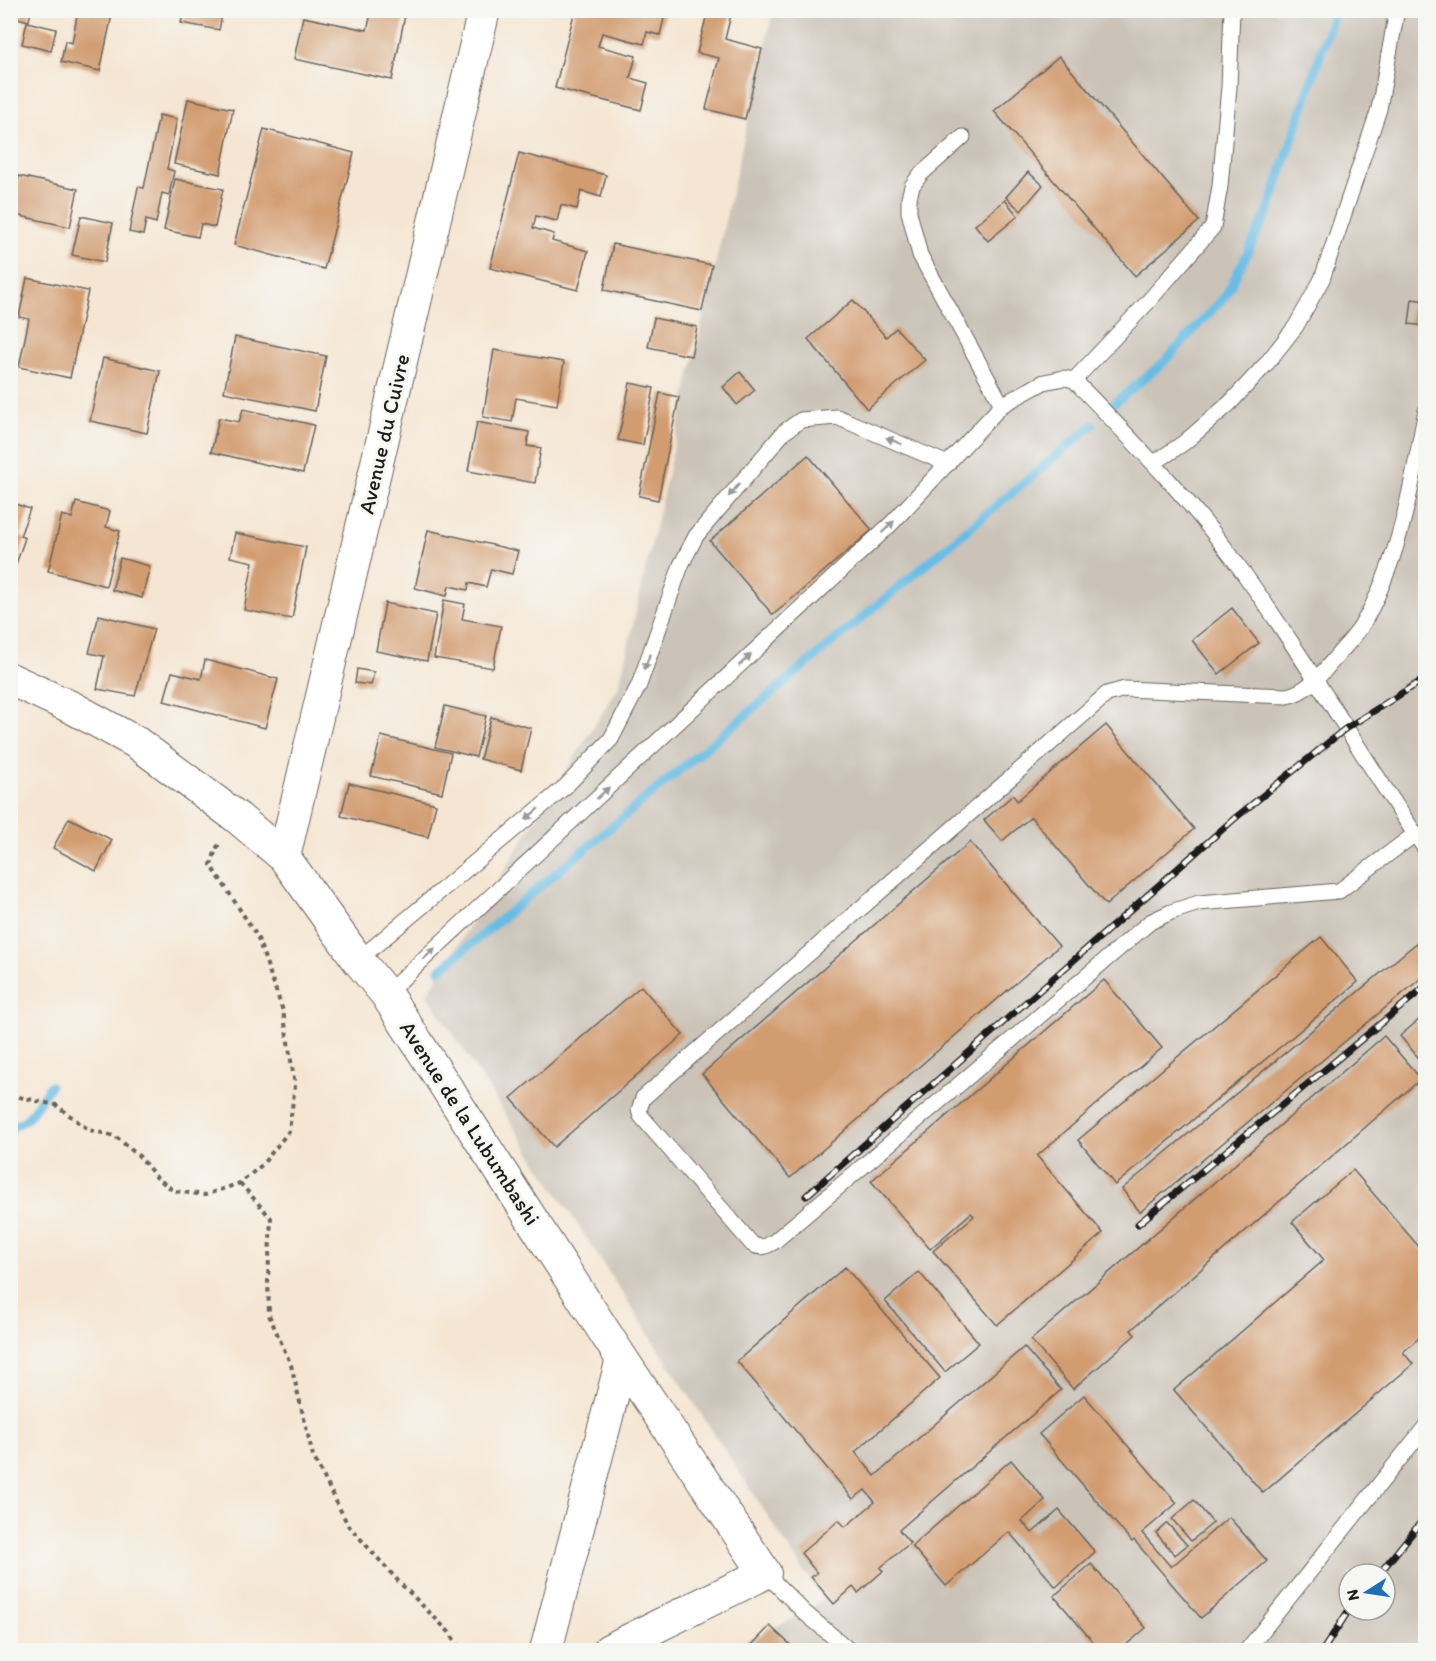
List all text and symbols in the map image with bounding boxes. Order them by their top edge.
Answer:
street label: Avenue du Cuivre [352,351,416,517]
one-way arrow [885,436,903,445]
one-way arrow [728,482,741,498]
one-way arrow [880,520,895,534]
one-way arrow [642,653,652,671]
one-way arrow [738,653,753,667]
one-way arrow [595,786,610,800]
one-way arrow [524,808,540,821]
one-way arrow [422,948,436,962]
street label: Avenue de la Lubumbashi [394,1016,546,1230]
north arrow [1337,1562,1397,1622]
text: N [1342,1588,1363,1602]

